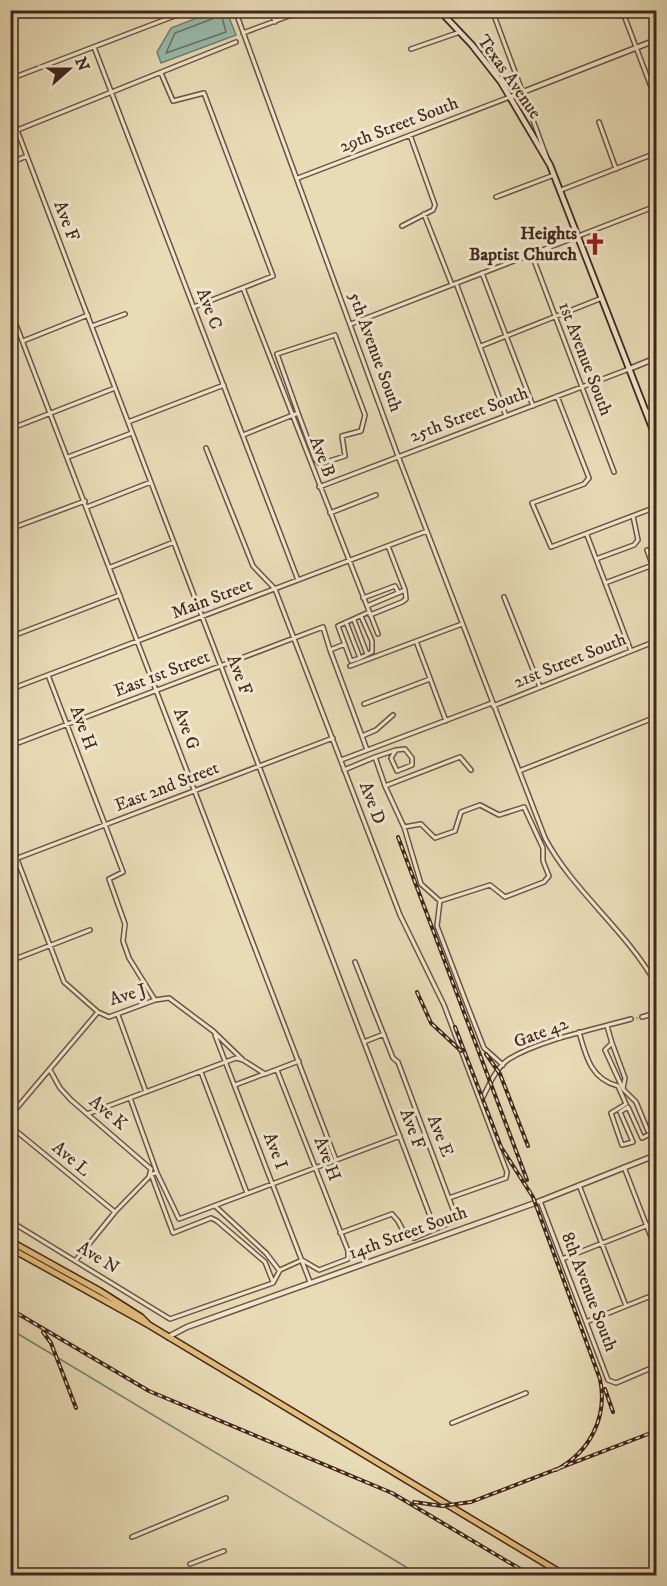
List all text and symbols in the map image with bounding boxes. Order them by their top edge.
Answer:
street label: Texas Avenue [472,31,546,123]
north arrow [39,39,99,99]
text: N [70,54,94,74]
street label: 29th Street South [337,92,462,158]
street label: Ave F [48,198,84,244]
place label: Heights Baptist Church [469,223,578,266]
church icon: Heights Baptist Church [582,231,608,257]
street label: Ave C [191,285,227,333]
street label: 5th Avenue South [343,289,407,415]
street label: 1st Avenue South [553,299,617,420]
street label: 25th Street South [407,382,532,448]
street label: Ave B [304,434,340,480]
street label: Main Street [169,573,256,624]
street label: 21st Street South [510,628,630,694]
street label: East 1st Street [111,646,213,702]
street label: Ave F [221,652,257,698]
street label: Ave H [65,703,101,753]
street label: Ave G [168,705,204,753]
street label: East 2nd Street [112,757,222,817]
street label: Ave D [354,779,390,827]
street label: Ave J [107,979,149,1011]
street label: Gate 42 [511,1013,571,1053]
street label: Ave K [84,1091,132,1135]
street label: Ave F [394,1106,430,1152]
street label: Ave E [422,1112,458,1160]
street label: Ave I [258,1129,292,1173]
street label: Ave H [309,1134,345,1184]
street label: Ave L [47,1137,95,1181]
street label: 14th Street South [346,1201,471,1265]
street label: 8th Avenue South [556,1229,622,1355]
street label: Ave N [73,1237,123,1279]

